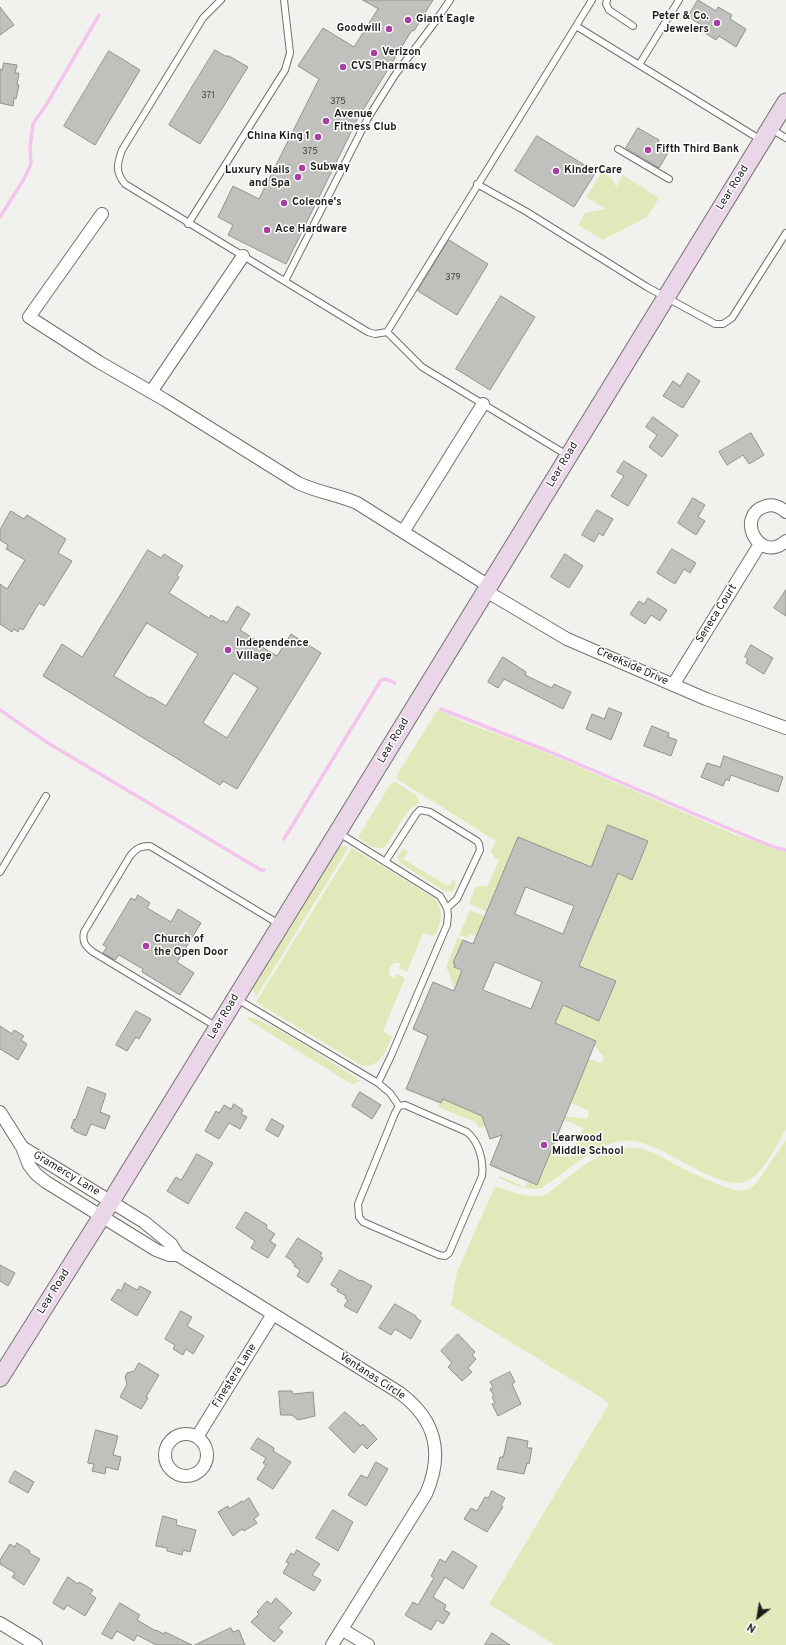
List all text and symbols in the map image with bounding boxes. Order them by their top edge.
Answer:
place label: Peter & Co. Jewelers [652,10,709,36]
place label: Giant Eagle [416,13,475,27]
marker: Giant Eagle [403,15,413,25]
marker: Peter & Co. Jewelers [712,18,722,28]
place label: Goodwill [337,22,381,36]
marker: Goodwill [384,24,394,34]
place label: Verizon [382,46,421,60]
marker: Verizon [369,48,379,58]
place label: CVS Pharmacy [351,60,427,74]
marker: CVS Pharmacy [338,62,348,72]
house number: 371 [201,91,215,101]
house number: 375 [330,97,346,107]
place label: Avenue Fitness Club [334,108,397,134]
marker: Avenue Fitness Club [321,116,331,126]
place label: China King 1 [247,130,310,144]
marker: China King 1 [313,132,323,142]
place label: Fifth Third Bank [656,143,739,157]
marker: Fifth Third Bank [643,145,653,155]
house number: 375 [302,147,318,157]
place label: Subway [310,161,350,175]
marker: Subway [297,163,307,173]
street label: Lear Road [714,163,752,213]
place label: Luxury Nails and Spa [225,164,290,190]
place label: KinderCare [564,164,622,178]
marker: KinderCare [551,166,561,176]
marker: Luxury Nails and Spa [293,172,303,182]
place label: Coleone's [292,196,342,210]
marker: Coleone's [279,198,289,208]
place label: Ace Hardware [275,223,347,237]
marker: Ace Hardware [262,225,272,235]
house number: 379 [445,273,461,283]
street label: Lear Road [544,440,582,490]
street label: Seneca Court [694,582,740,646]
place label: Independence Village [236,637,309,663]
marker: Independence Village [223,645,233,655]
street label: Creekside Drive [594,645,670,689]
street label: Lear Road [375,716,413,766]
place label: Church of the Open Door [154,933,228,959]
marker: Church of the Open Door [141,941,151,951]
street label: Lear Road [205,992,243,1042]
place label: Learwood Middle School [552,1132,624,1158]
marker: Learwood Middle School [539,1140,549,1150]
street label: Gramercy Lane [30,1149,102,1199]
street label: Lear Road [35,1267,73,1317]
street label: Finestera Lane [210,1342,260,1410]
street label: Ventanas Circle [336,1351,408,1403]
north arrow [738,1597,778,1637]
text: N [745,1619,759,1635]

